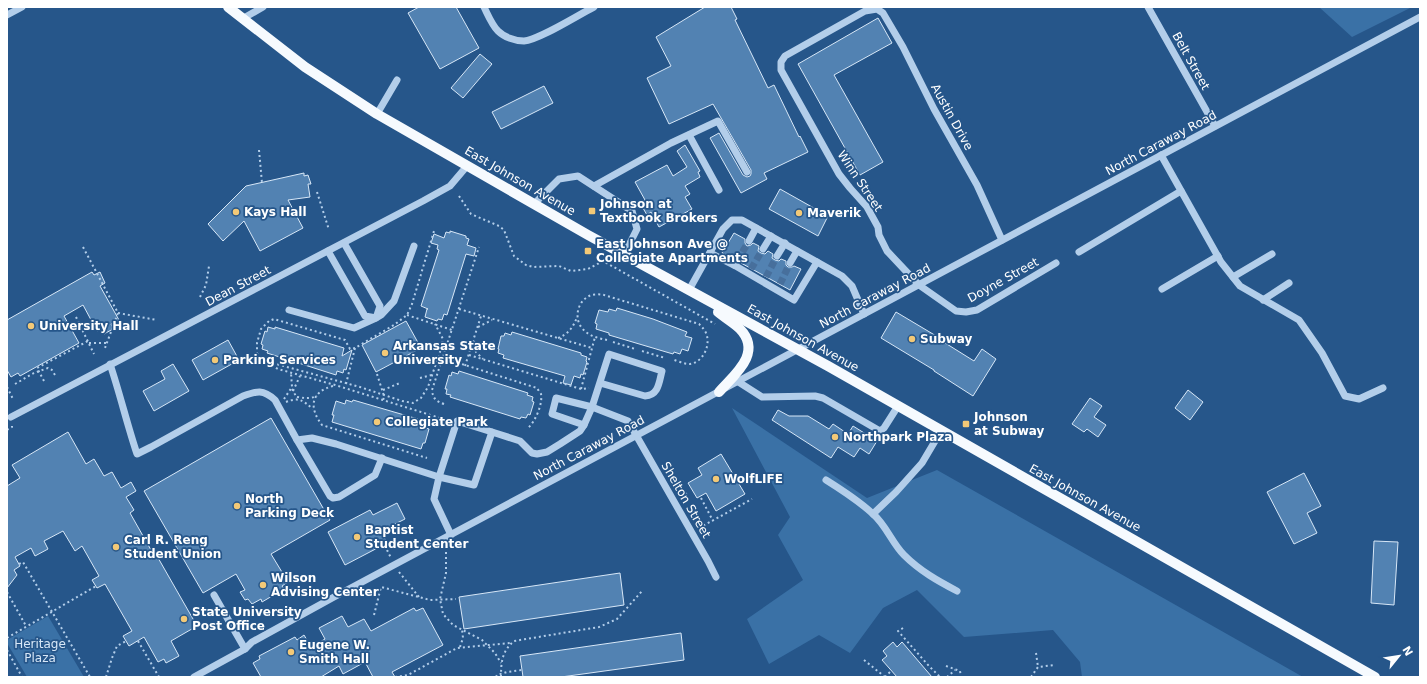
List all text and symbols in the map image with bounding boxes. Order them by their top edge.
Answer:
street label: Belt Street [1169,30,1213,93]
street label: Austin Drive [928,81,976,153]
street label: North Caraway Road [1103,108,1219,178]
street label: East Johnson Avenue [462,144,578,218]
street label: Winn Street [835,148,886,214]
place label: Johnson at Textbook Brokers [599,197,718,225]
place label: Kays Hall [244,205,307,219]
marker: Johnson at Textbook Brokers [587,206,597,216]
place label: Maverik [807,206,862,220]
marker: Kays Hall [231,207,241,217]
marker: Maverik [794,208,804,218]
place label: East Johnson Ave @ Collegiate Apartments [596,237,748,265]
marker: East Johnson Ave @ Collegiate Apartments [583,246,593,256]
street label: Doyne Street [965,255,1041,305]
street label: North Caraway Road [817,261,933,331]
street label: Dean Street [203,263,273,309]
street label: East Johnson Avenue [745,301,861,375]
place label: University Hall [39,319,139,333]
marker: University Hall [26,321,36,331]
place label: Subway [920,332,973,346]
marker: Subway [907,334,917,344]
place label: Arkansas State University [393,339,496,367]
marker: Arkansas State University [380,348,390,358]
place label: Parking Services [223,353,336,367]
marker: Parking Services [210,355,220,365]
place label: Johnson at Subway [973,410,1045,438]
street label: North Caraway Road [531,413,647,483]
place label: Collegiate Park [385,415,489,429]
marker: Collegiate Park [372,417,382,427]
marker: Johnson at Subway [961,419,971,429]
place label: Northpark Plaza [843,430,952,444]
marker: Northpark Plaza [830,432,840,442]
street label: Shelton Street [658,459,714,541]
street label: East Johnson Avenue [1027,461,1143,535]
place label: WolfLIFE [724,472,783,486]
marker: WolfLIFE [711,474,721,484]
place label: North Parking Deck [245,492,335,520]
marker: North Parking Deck [232,501,242,511]
place label: Baptist Student Center [365,523,468,551]
marker: Baptist Student Center [352,532,362,542]
place label: Carl R. Reng Student Union [124,533,221,561]
marker: Carl R. Reng Student Union [111,542,121,552]
place label: Wilson Advising Center [271,571,379,599]
marker: Wilson Advising Center [258,580,268,590]
place label: State University Post Office [192,605,302,633]
marker: State University Post Office [179,614,189,624]
north arrow [1379,636,1419,676]
park label: Heritage Plaza [14,637,66,665]
place label: Eugene W. Smith Hall [299,638,370,666]
text: N [1399,644,1415,658]
marker: Eugene W. Smith Hall [286,647,296,657]

